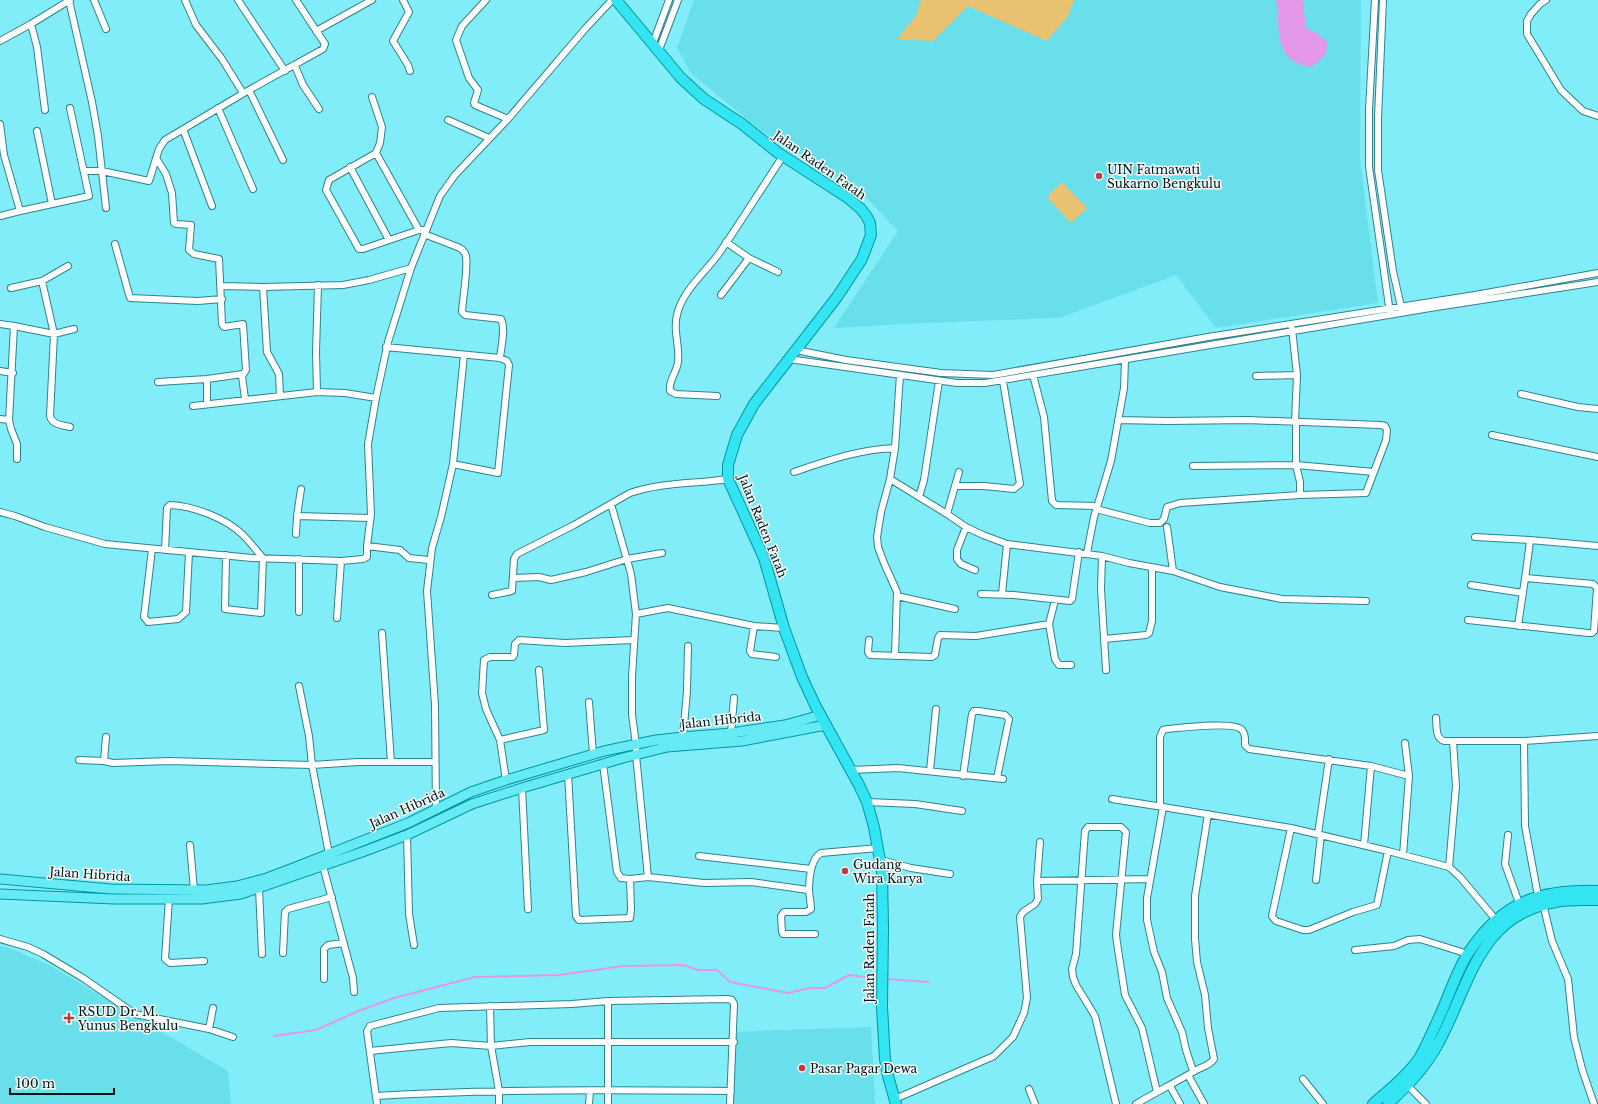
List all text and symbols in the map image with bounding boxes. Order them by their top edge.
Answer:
street label: Jalan Raden Fatah [769,126,869,203]
place label: UIN Fatmawati Sukarno Bengkulu [1107,162,1221,191]
marker: UIN Fatmawati Sukarno Bengkulu [1094,171,1104,181]
street label: Jalan Raden Fatah [735,470,791,580]
street label: Jalan Hibrida [678,708,762,732]
street label: Jalan Hibrida [365,785,447,832]
place label: Gudang Wira Karya [852,857,923,886]
street label: Jalan Hibrida [47,864,131,884]
marker: Gudang Wira Karya [840,866,850,876]
street label: Jalan Raden Fatah [862,893,877,1005]
place label: RSUD Dr. M. Yunus Bengkulu [77,1004,178,1033]
marker: RSUD Dr. M. Yunus Bengkulu [63,1012,75,1024]
place label: Pasar Pagar Dewa [810,1061,918,1076]
marker: Pasar Pagar Dewa [797,1063,807,1073]
scale bar [10,1070,114,1096]
text: 100 m [16,1076,55,1091]

